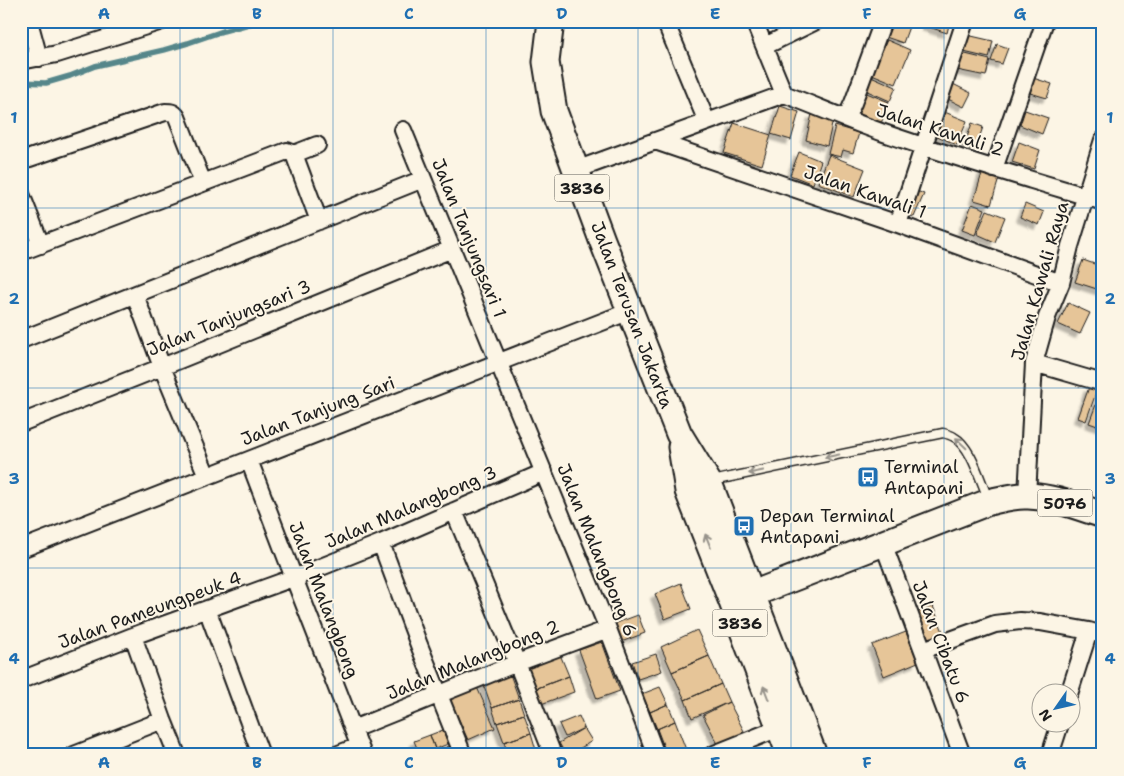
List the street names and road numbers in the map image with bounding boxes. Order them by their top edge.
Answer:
street label: Jalan Kawali 2 [873,98,1007,162]
street label: Jalan Tanjungsari 1 [426,155,512,321]
street label: Jalan Kawali 1 [801,160,929,224]
road number: 3836 [554,174,610,202]
street label: Jalan Kawali Raya [1006,199,1074,363]
street label: Jalan Terusan Jakarta [585,218,679,412]
street label: Jalan Tanjungsari 3 [144,274,314,362]
street label: Jalan Tanjung Sari [237,371,399,451]
street label: Jalan Malangbong 3 [321,460,501,554]
street label: Jalan Malangbong 6 [551,460,643,640]
road number: 5076 [1038,489,1092,516]
street label: Jalan Malangbong [283,518,365,682]
street label: Jalan Pameungpeuk 4 [55,566,245,654]
street label: Jalan Cibatu 6 [907,577,975,707]
road number: 3836 [712,610,768,636]
street label: Jalan Malangbong 2 [383,614,563,706]

